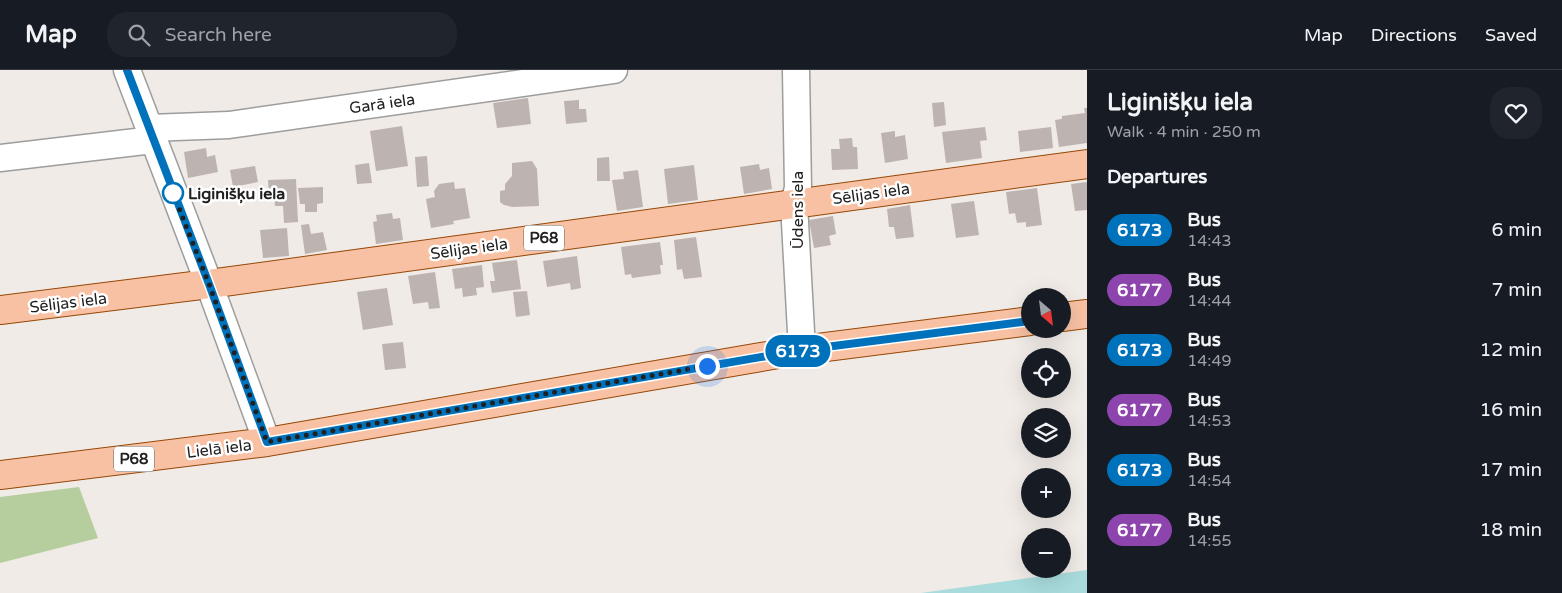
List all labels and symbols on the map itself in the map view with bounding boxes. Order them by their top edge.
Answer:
street label: Garā iela [348,89,416,119]
street label: Ūdens iela [788,171,808,249]
street label: Sēlijas iela [831,179,911,209]
marker: Liginišķu iela [162,182,184,204]
place label: Liginišķu iela [188,184,285,204]
road number: P68 [524,226,564,250]
street label: Sēlijas iela [429,234,509,264]
street label: Sēlijas iela [28,288,108,318]
north arrow [1021,288,1071,338]
line badge: 6173 [763,335,833,367]
your location [695,354,720,379]
street label: Lielā iela [185,435,253,463]
road number: P68 [114,446,154,472]

